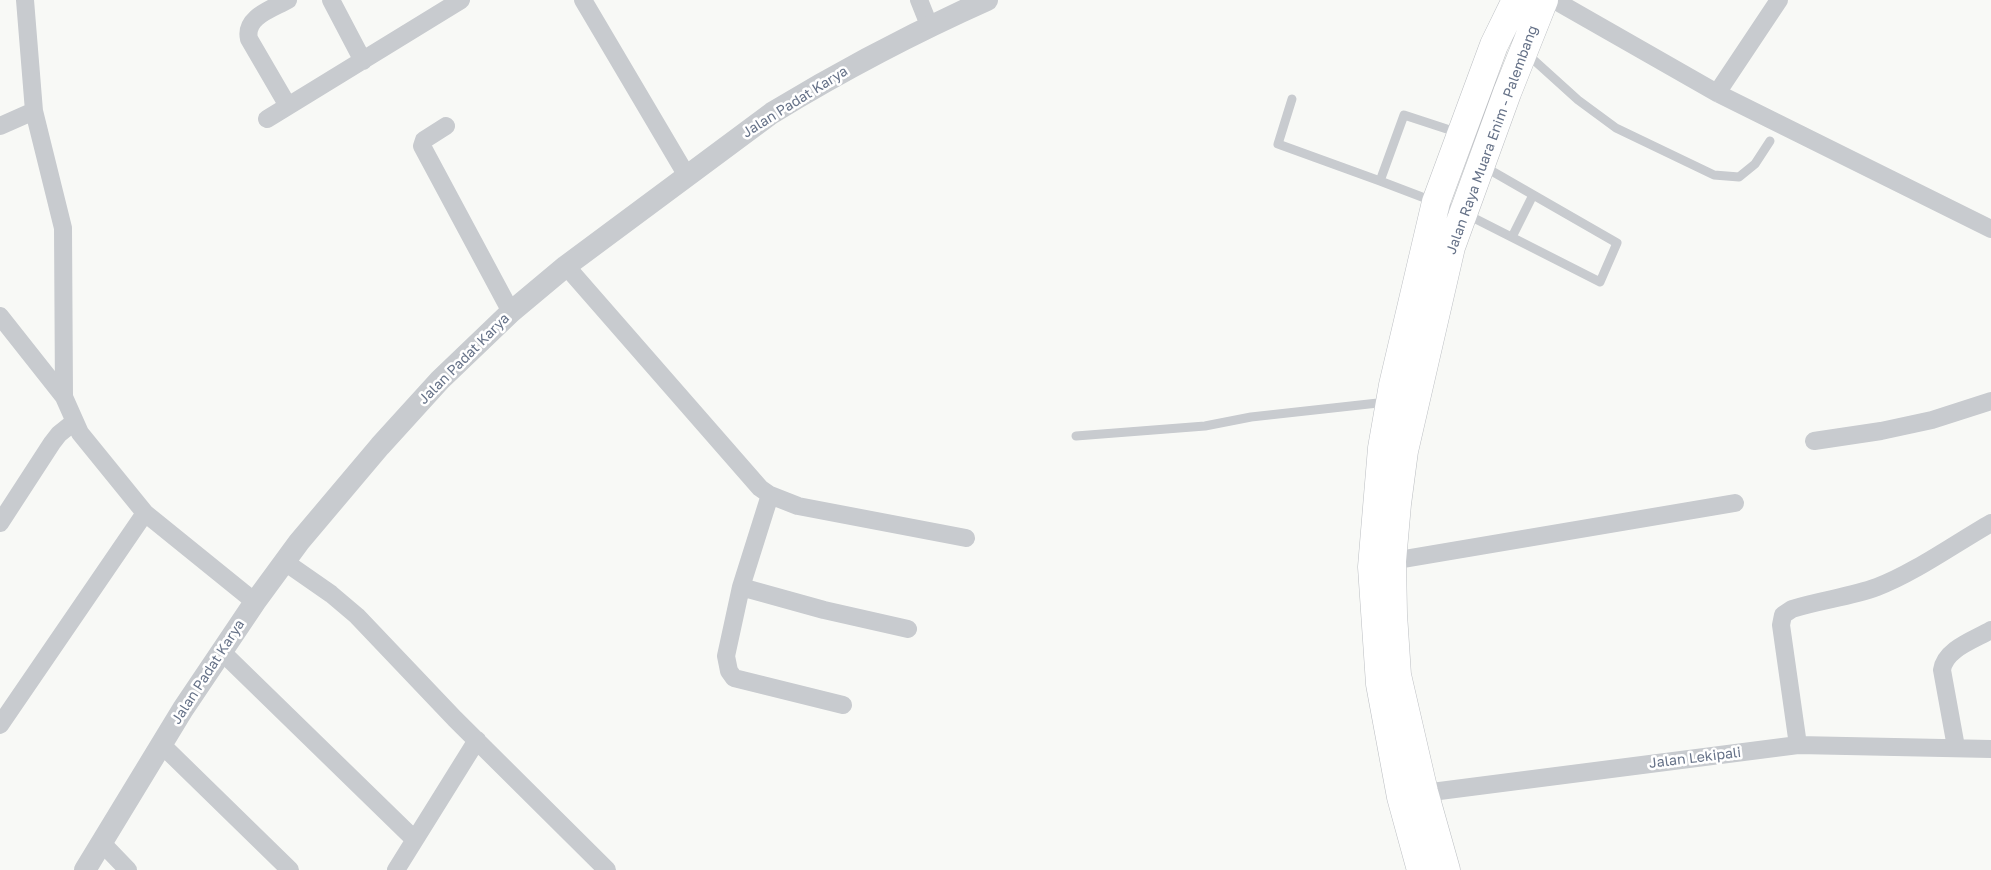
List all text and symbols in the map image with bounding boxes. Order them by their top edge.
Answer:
street label: Jalan Raya Muara Enim - Palembang [1443,23,1541,257]
street label: Jalan Padat Karya [739,63,851,141]
street label: Jalan Padat Karya [415,310,513,408]
street label: Jalan Padat Karya [168,617,248,727]
street label: Jalan Lekipali [1648,744,1742,772]

